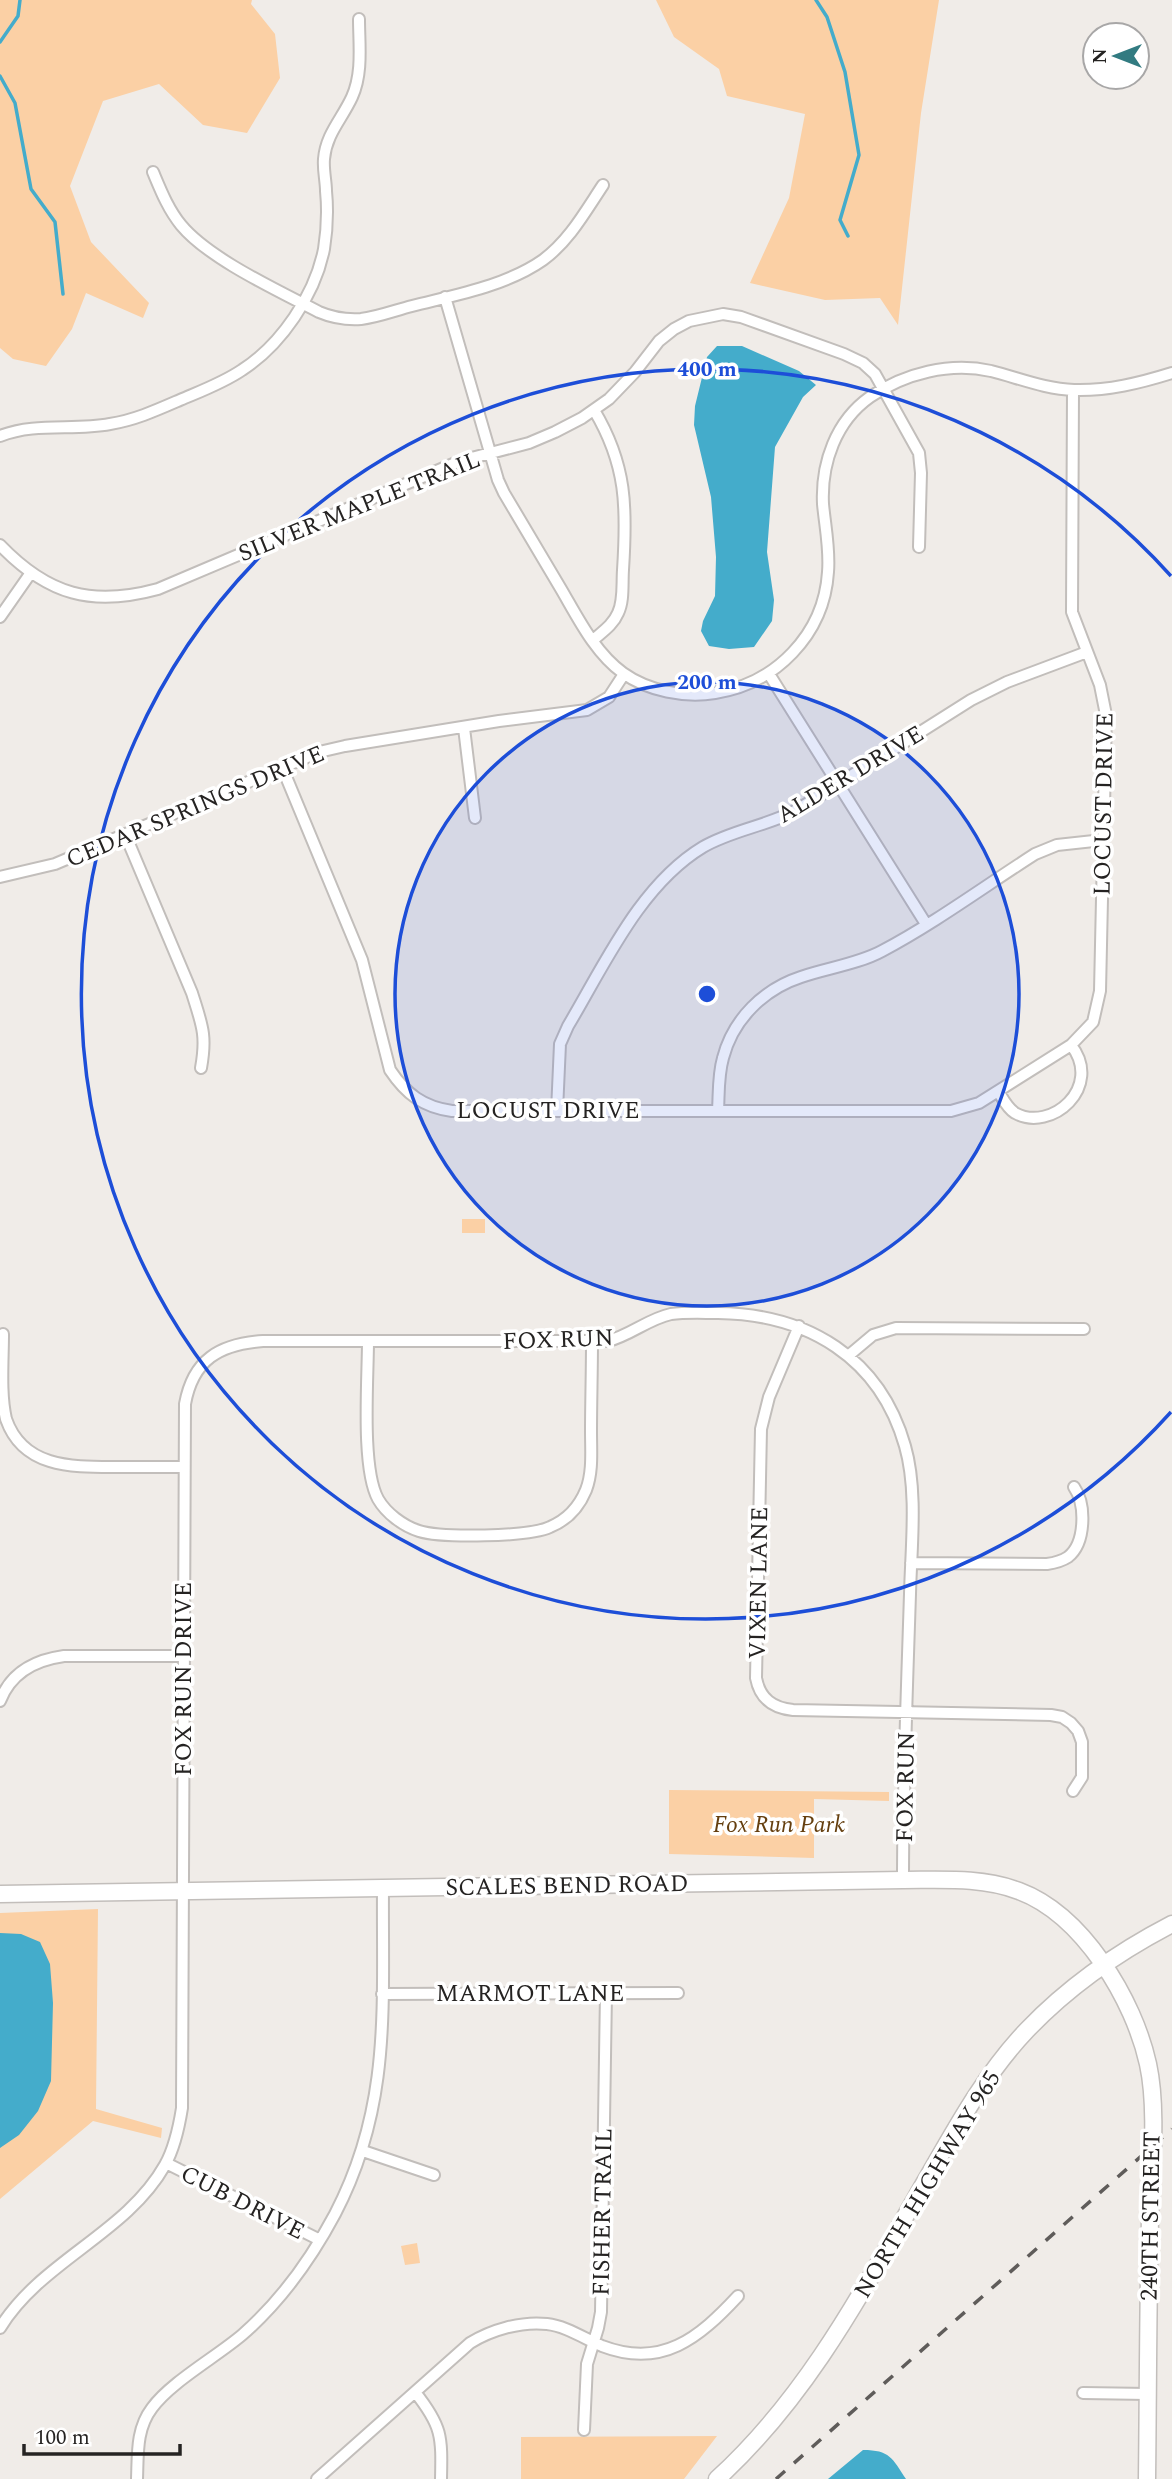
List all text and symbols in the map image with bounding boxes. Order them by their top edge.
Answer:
north arrow [1081,21,1151,91]
text: N [1086,48,1115,64]
text: 400 m [677,354,737,386]
street label: SILVER MAPLE TRAIL [233,442,486,572]
text: 200 m [677,667,737,699]
street label: LOCUST DRIVE [1084,712,1124,896]
street label: ALDER DRIVE [770,717,931,833]
street label: CEDAR SPRINGS DRIVE [61,736,330,878]
centre of rings [695,982,719,1006]
street label: LOCUST DRIVE [456,1093,640,1129]
street label: FOX RUN [502,1320,614,1360]
street label: VIXEN LANE [740,1506,778,1660]
street label: FOX RUN DRIVE [166,1582,202,1776]
street label: FOX RUN [887,1731,925,1843]
park label: Fox Run Park [713,1807,845,1843]
street label: SCALES BEND ROAD [445,1866,689,1906]
street label: MARMOT LANE [436,1976,624,2012]
street label: NORTH HIGHWAY 965 [845,2064,1010,2305]
street label: FISHER TRAIL [584,2128,622,2297]
street label: 240TH STREET [1132,2131,1170,2301]
street label: CUB DRIVE [174,2156,311,2250]
scale bar [24,2412,180,2456]
text: 100 m [35,2422,90,2454]

